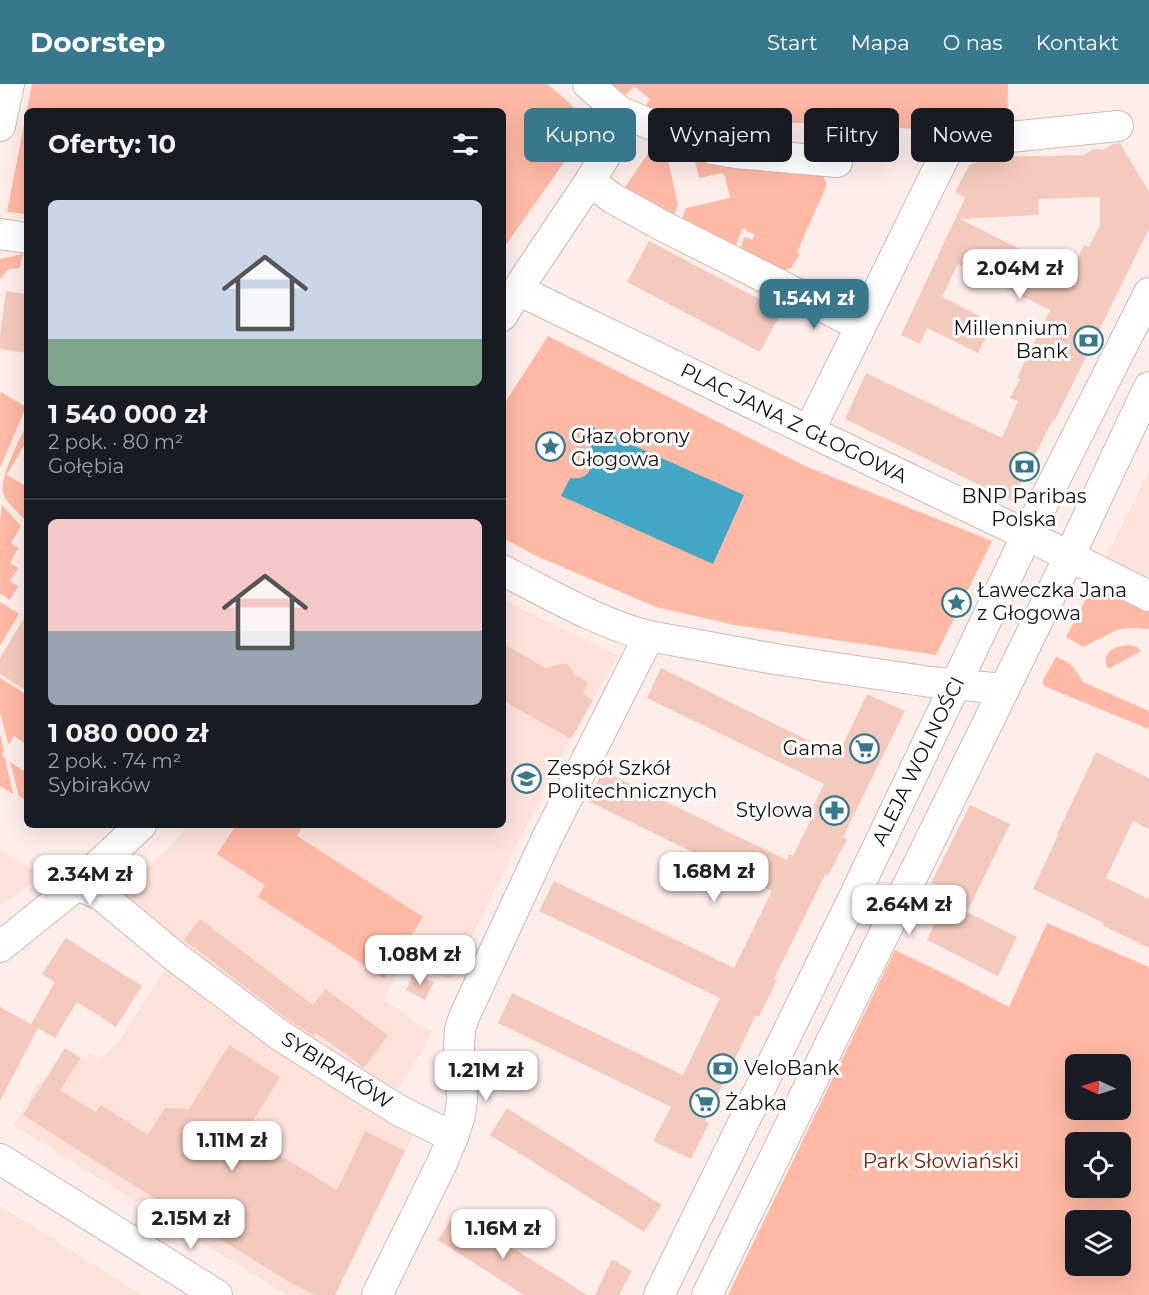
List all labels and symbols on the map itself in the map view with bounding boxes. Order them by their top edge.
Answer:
pin: 2.04M zł [958,249,1082,300]
pin: 1.54M zł [752,279,876,330]
place label: Millennium Bank [954,316,1068,363]
bank icon: Millennium Bank [1073,324,1105,356]
street label: PLAC JANA Z GŁOGOWA [677,358,912,489]
place label: Głaz obrony Głogowa [571,424,690,471]
place icon: Głaz obrony Głogowa [534,431,566,463]
bank icon: BNP Paribas Polska [1008,450,1040,482]
place label: BNP Paribas Polska [961,484,1087,531]
place label: Ławeczka Jana z Głogowa [977,578,1127,625]
place icon: Ławeczka Jana z Głogowa [940,586,972,618]
street label: ALEJA WOLNOŚCI [867,673,969,849]
supermarket icon: Gama [848,732,880,764]
place label: Gama [783,736,843,760]
place label: Zespół Szkół Politechnicznych [547,756,717,803]
school or university icon: Zespół Szkół Politechnicznych [510,763,542,795]
pharmacy icon: Stylowa [818,794,850,826]
place label: Stylowa [736,798,813,822]
pin: 1.68M zł [652,852,776,903]
pin: 2.34M zł [28,855,152,906]
pin: 2.64M zł [847,885,971,936]
pin: 1.08M zł [358,935,482,986]
street label: SYBIRAKÓW [277,1026,397,1114]
pin: 1.21M zł [424,1051,548,1102]
bank icon: VeloBank [707,1052,739,1084]
north arrow [1065,1054,1131,1120]
place label: VeloBank [744,1056,839,1080]
supermarket icon: Żabka [688,1087,720,1119]
place label: Żabka [725,1091,787,1115]
pin: 1.11M zł [170,1121,294,1172]
park label: Park Słowiański [863,1149,1019,1173]
pin: 2.15M zł [129,1199,253,1250]
pin: 1.16M zł [441,1209,565,1260]

